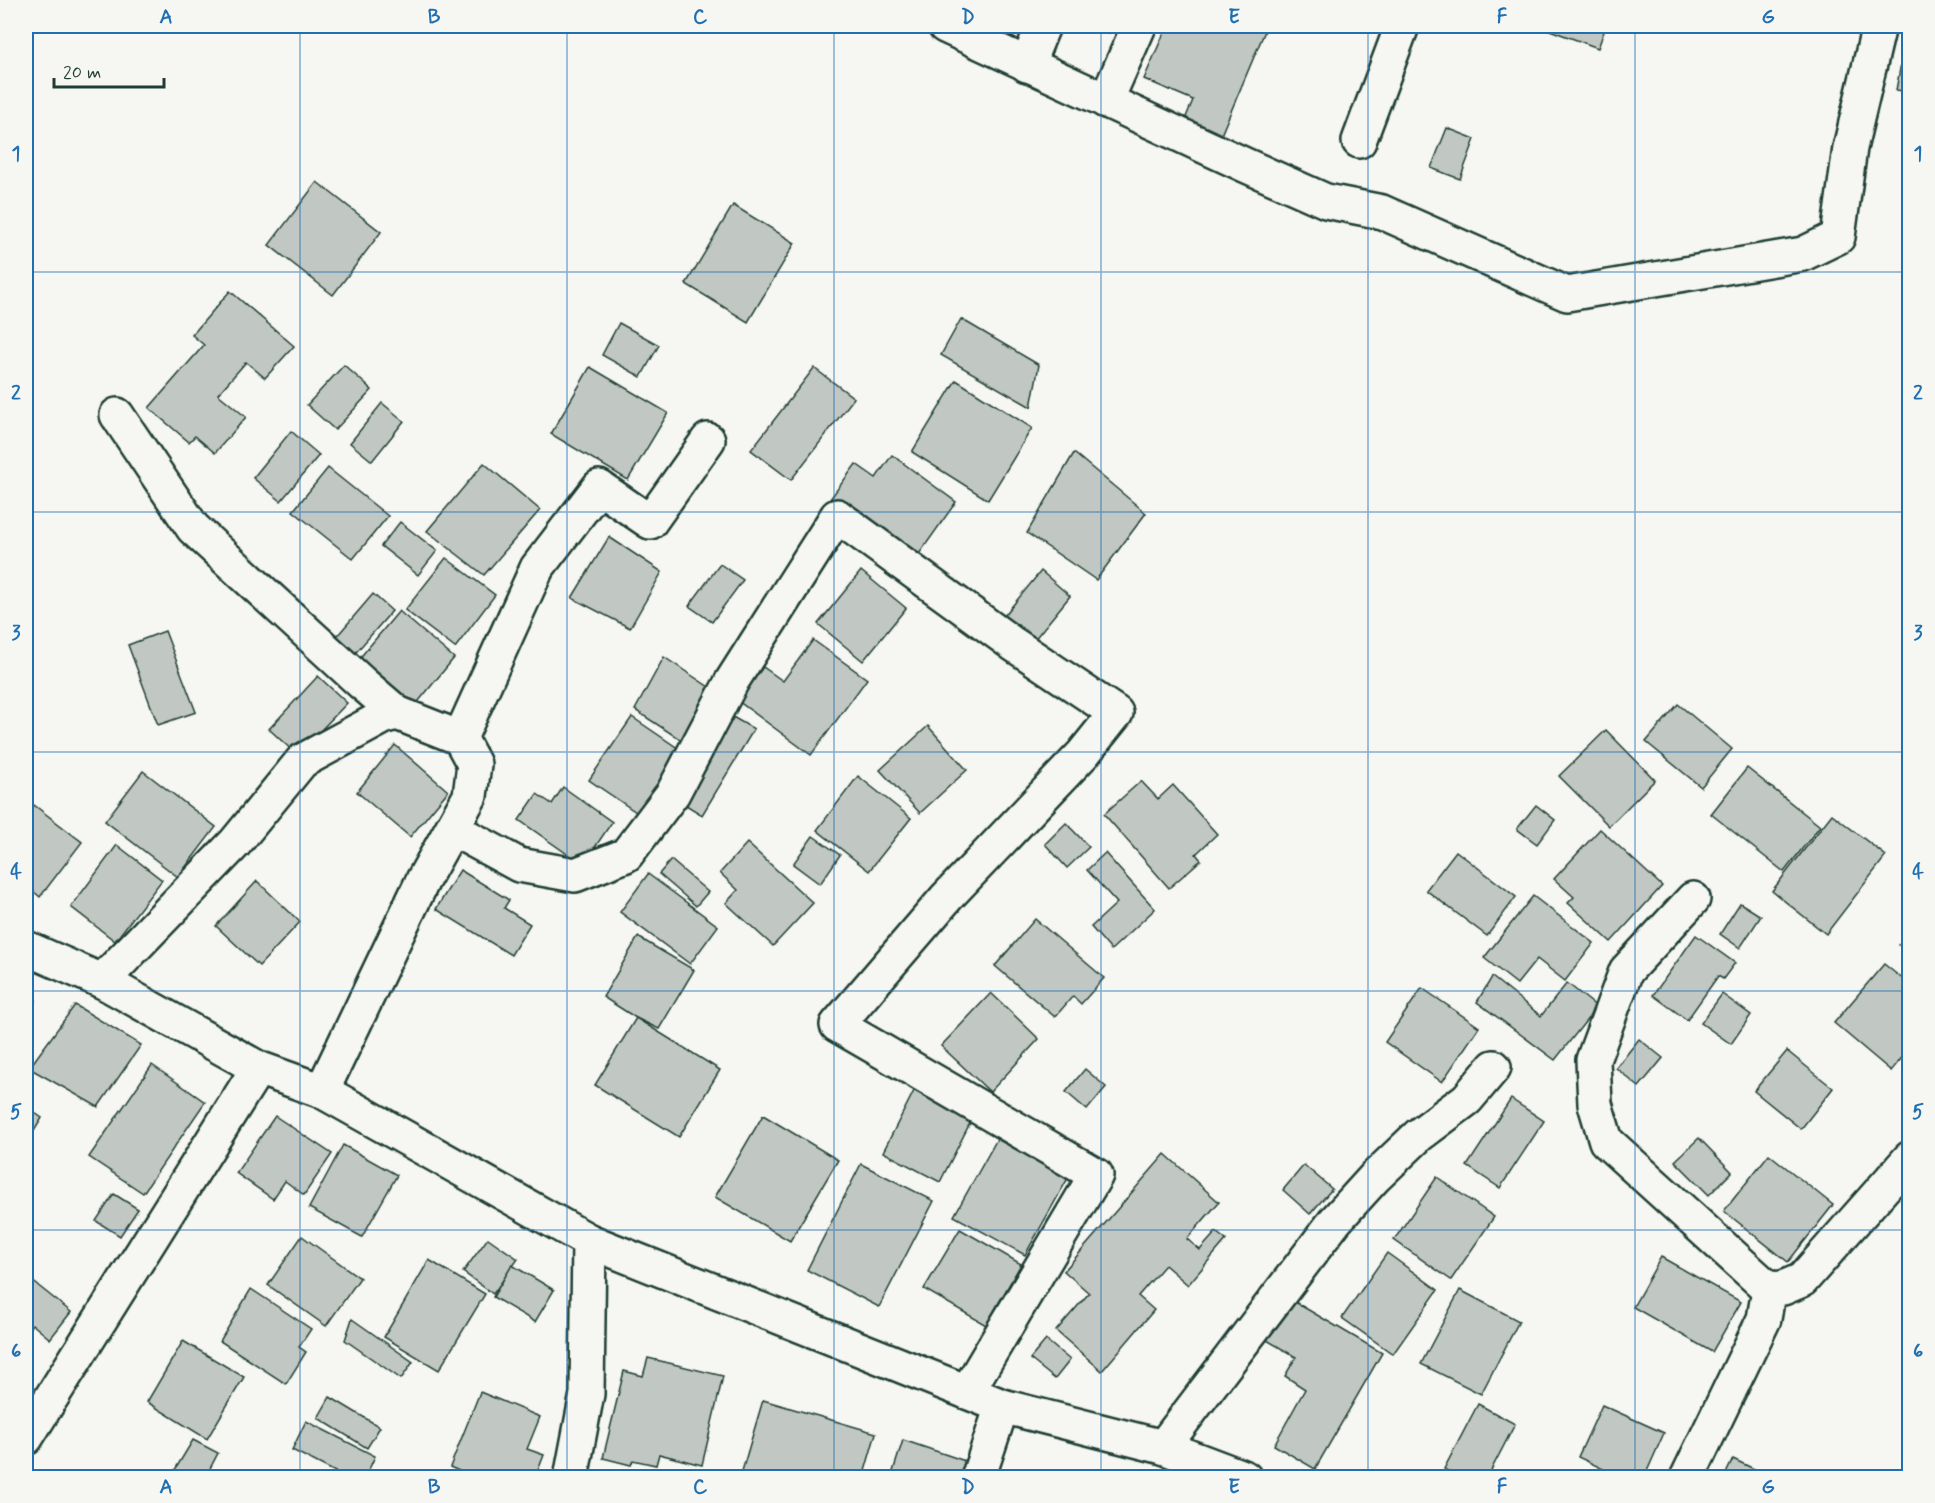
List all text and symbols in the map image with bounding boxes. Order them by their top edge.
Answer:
text: A [159,4,173,31]
text: B [428,4,441,31]
text: C [693,4,708,31]
text: D [961,4,975,31]
text: E [1228,4,1240,31]
text: F [1497,4,1508,31]
text: G [1761,4,1775,31]
scale bar [54,51,164,89]
text: 20 m [63,61,101,85]
text: 1 [12,141,20,168]
text: 1 [1914,141,1922,168]
text: 2 [11,380,21,407]
text: 2 [1913,380,1923,407]
text: 3 [11,620,21,647]
text: 3 [1913,620,1923,647]
text: 4 [10,859,22,886]
text: 4 [1912,859,1924,886]
text: 5 [10,1099,22,1126]
text: 5 [1912,1099,1924,1126]
text: 6 [11,1338,21,1365]
text: 6 [1913,1338,1923,1365]
text: A [159,1474,173,1501]
text: B [428,1474,441,1501]
text: C [693,1474,708,1501]
text: D [961,1474,975,1501]
text: E [1228,1474,1240,1501]
text: F [1497,1474,1508,1501]
text: G [1761,1474,1775,1501]

